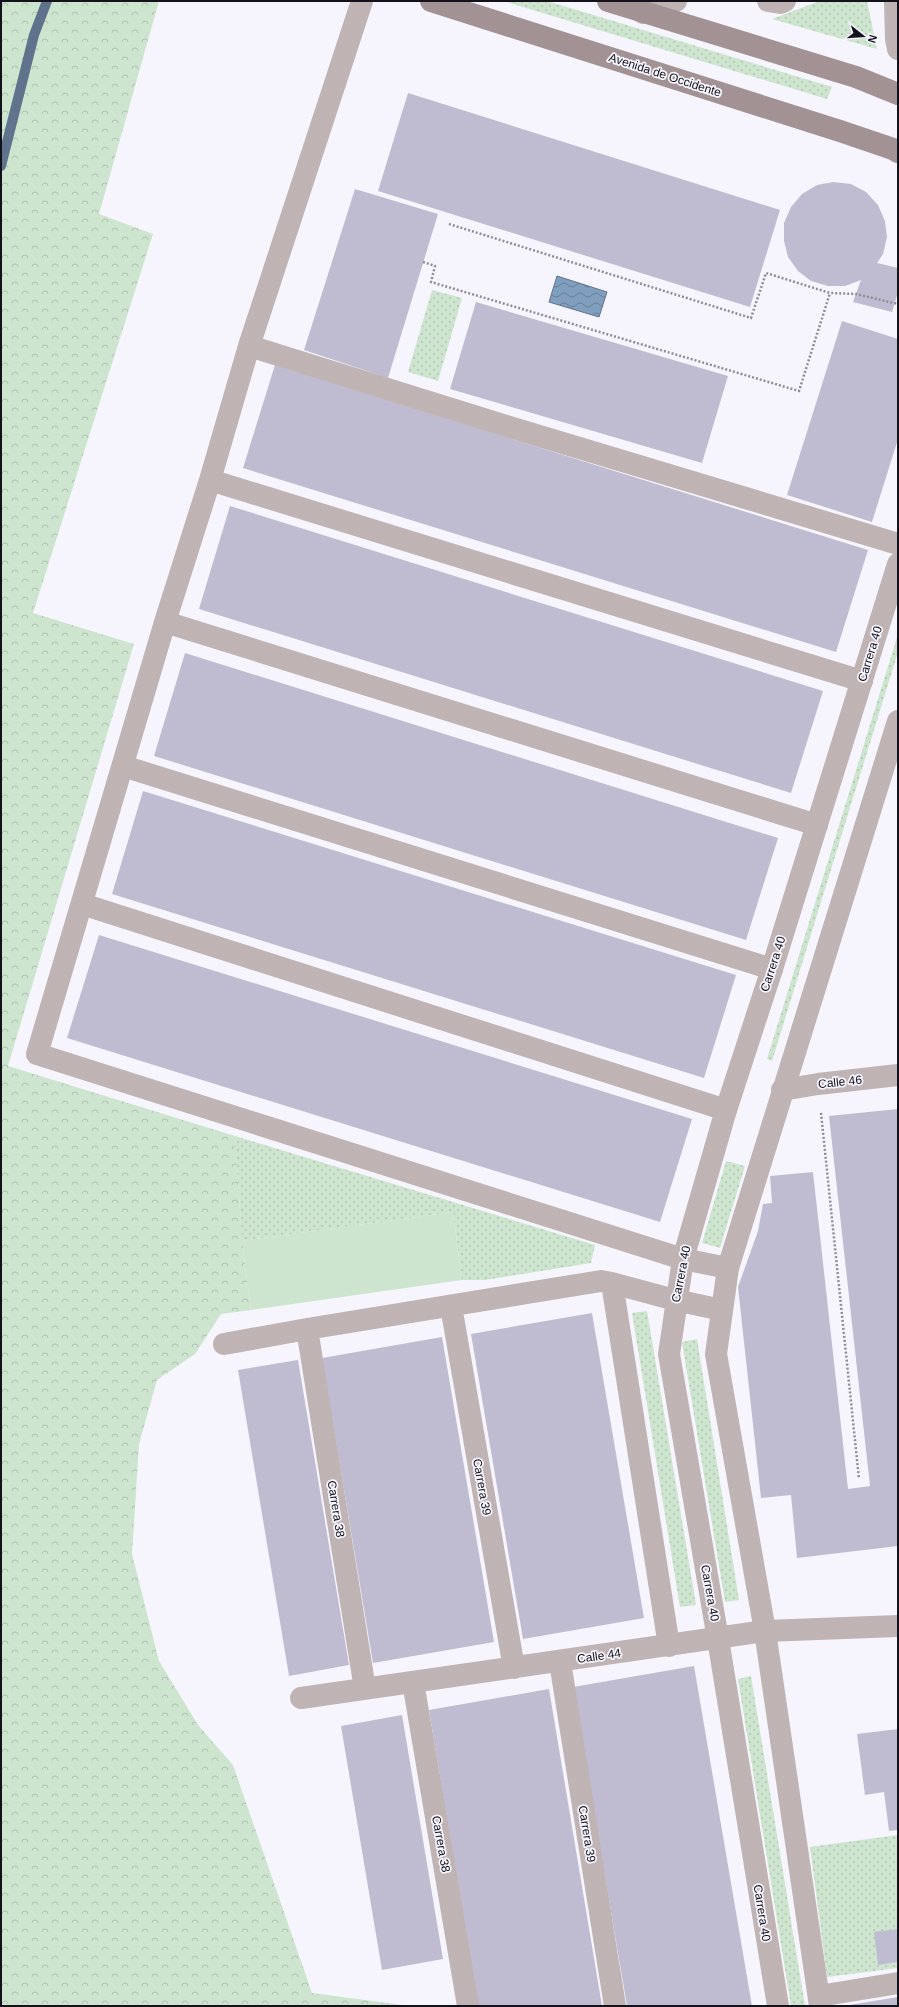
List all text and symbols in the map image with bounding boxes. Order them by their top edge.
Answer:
north arrow [843,16,883,56]
text: N [866,33,879,45]
street label: Avenida de Occidente [607,50,723,100]
street label: Carrera 40 [855,624,885,683]
street label: Carrera 40 [757,934,789,993]
street label: Calle 46 [817,1073,863,1091]
street label: Carrera 40 [669,1244,693,1303]
street label: Carrera 39 [470,1458,494,1517]
street label: Carrera 38 [325,1480,347,1539]
street label: Carrera 40 [698,1564,722,1623]
street label: Calle 44 [576,1646,622,1666]
street label: Carrera 39 [576,1805,598,1864]
street label: Carrera 38 [429,1815,453,1874]
street label: Carrera 40 [751,1884,773,1943]

